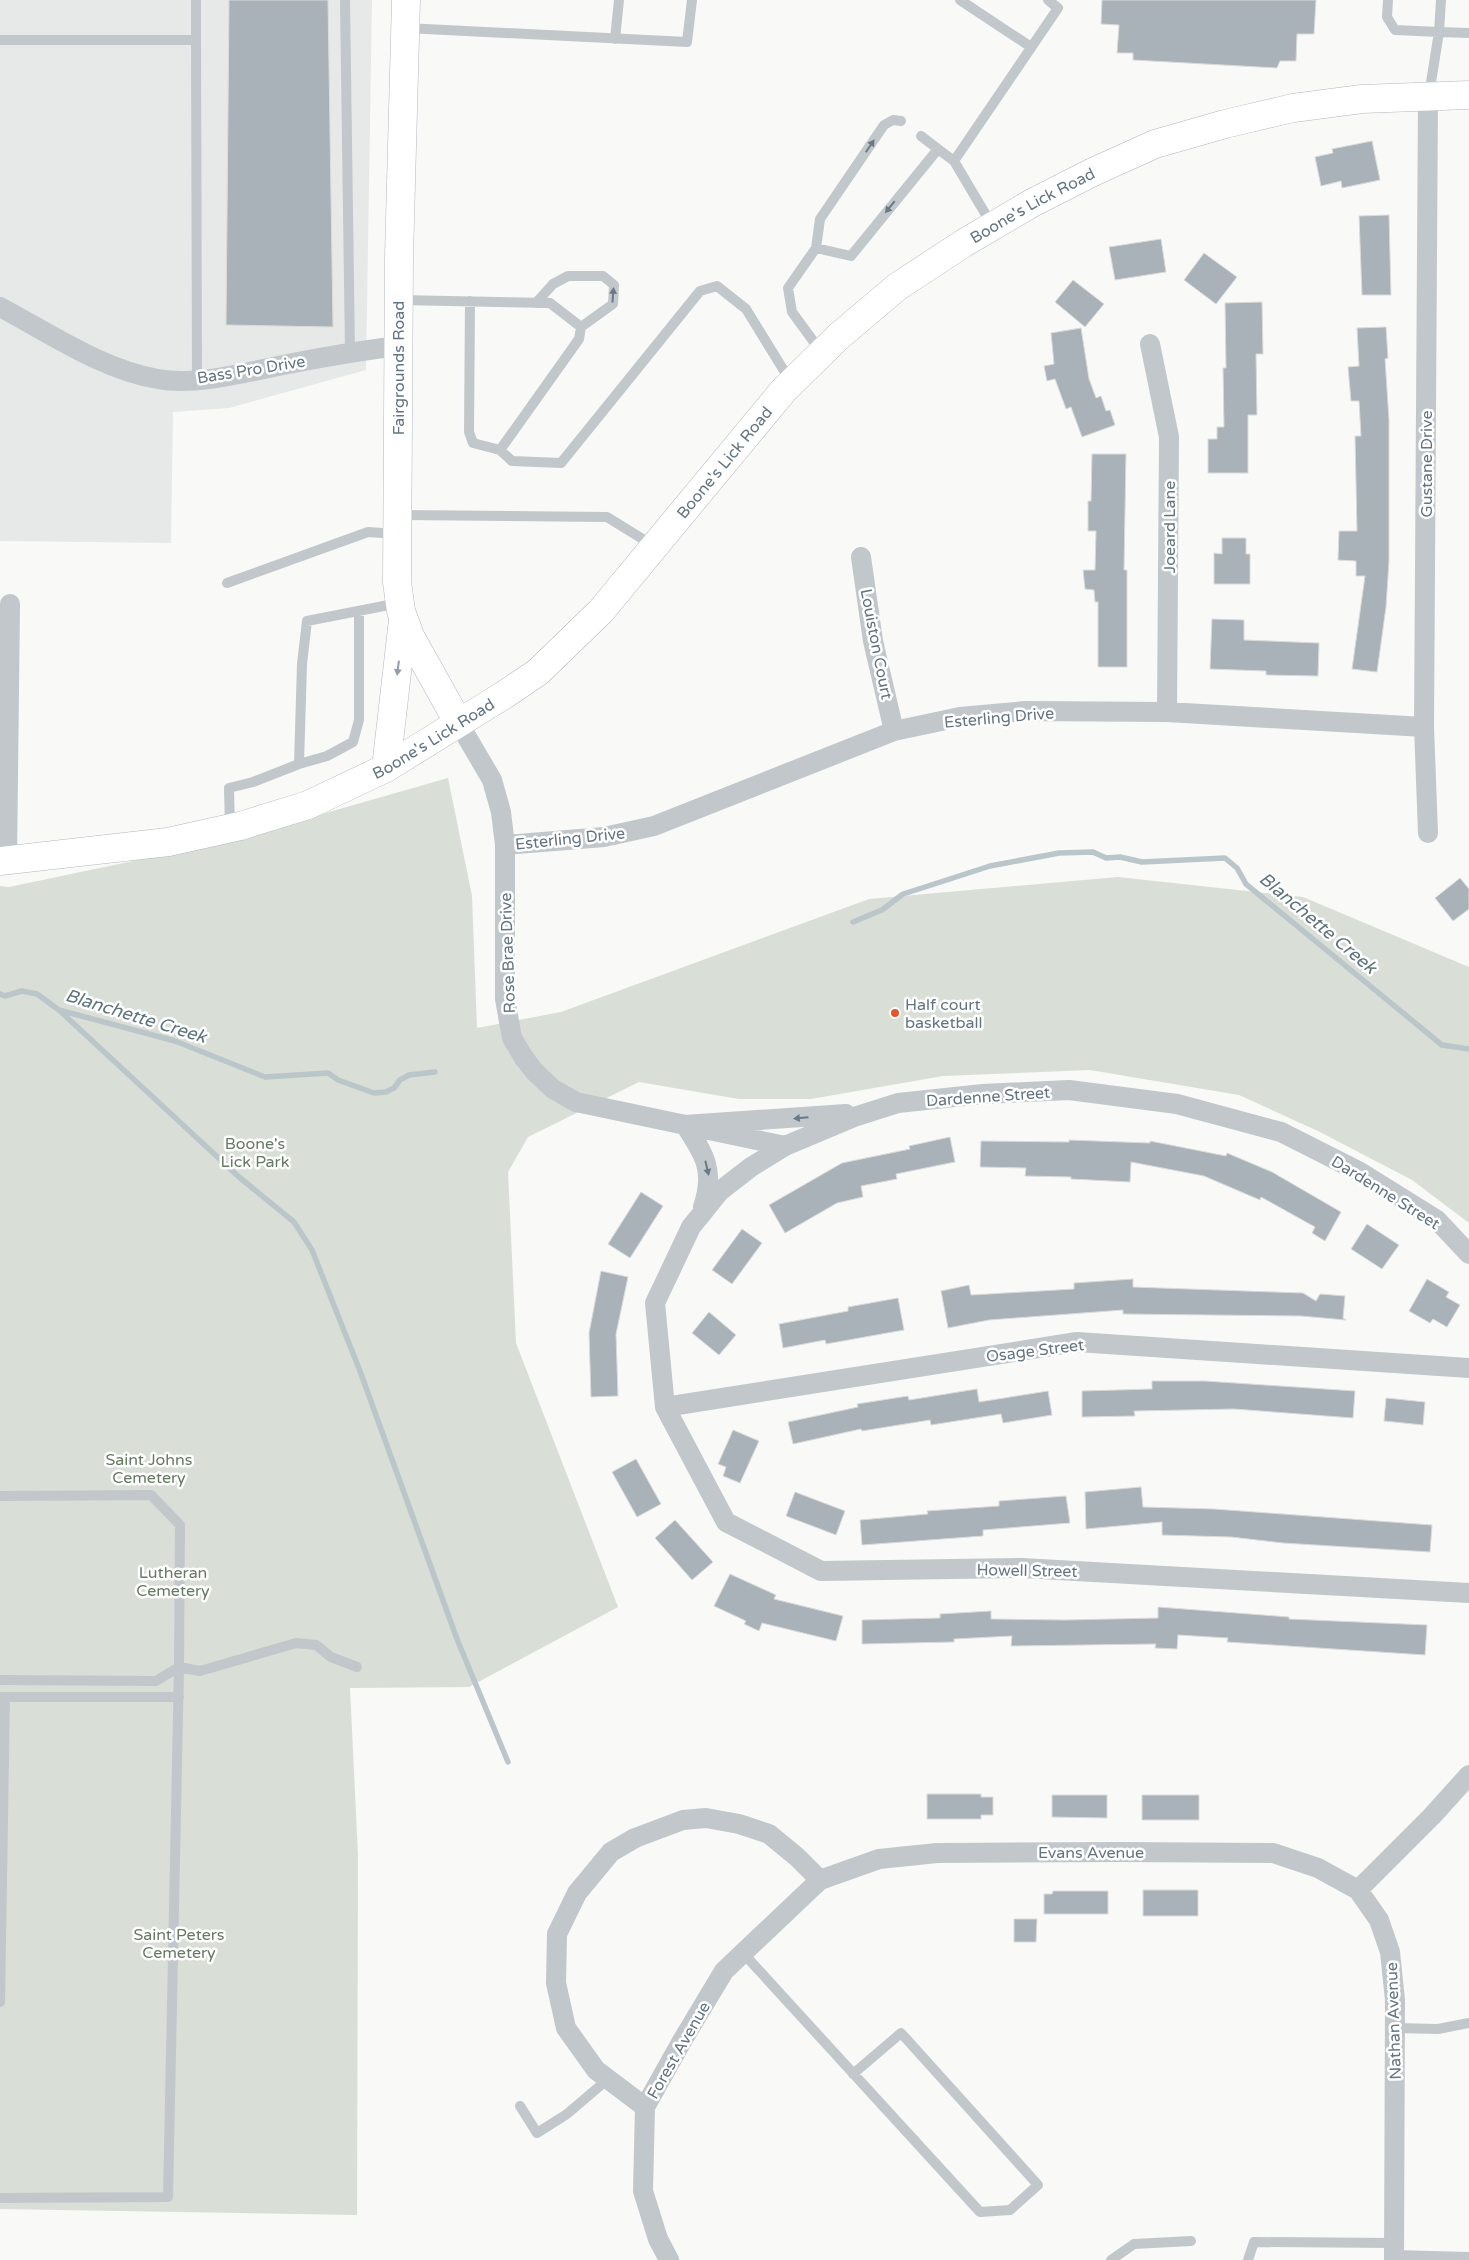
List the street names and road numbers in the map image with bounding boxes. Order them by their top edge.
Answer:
street label: Boone's Lick Road [967,164,1098,248]
street label: Fairgrounds Road [389,301,409,435]
street label: Bass Pro Drive [196,352,307,388]
street label: Boone's Lick Road [673,403,777,523]
street label: Gustane Drive [1417,411,1437,517]
street label: Joeard Lane [1160,481,1180,573]
street label: Louiston Court [855,587,897,701]
street label: Boone's Lick Road [369,694,498,784]
street label: Esterling Drive [943,703,1055,733]
street label: Esterling Drive [514,823,626,855]
street label: Rose Brae Drive [496,892,520,1014]
street label: Dardenne Street [925,1083,1051,1111]
street label: Dardenne Street [1327,1151,1443,1234]
street label: Osage Street [985,1335,1085,1367]
street label: Howell Street [976,1560,1078,1582]
street label: Evans Avenue [1038,1843,1144,1863]
street label: Nathan Avenue [1382,1962,1406,2080]
street label: Forest Avenue [643,1998,715,2103]

